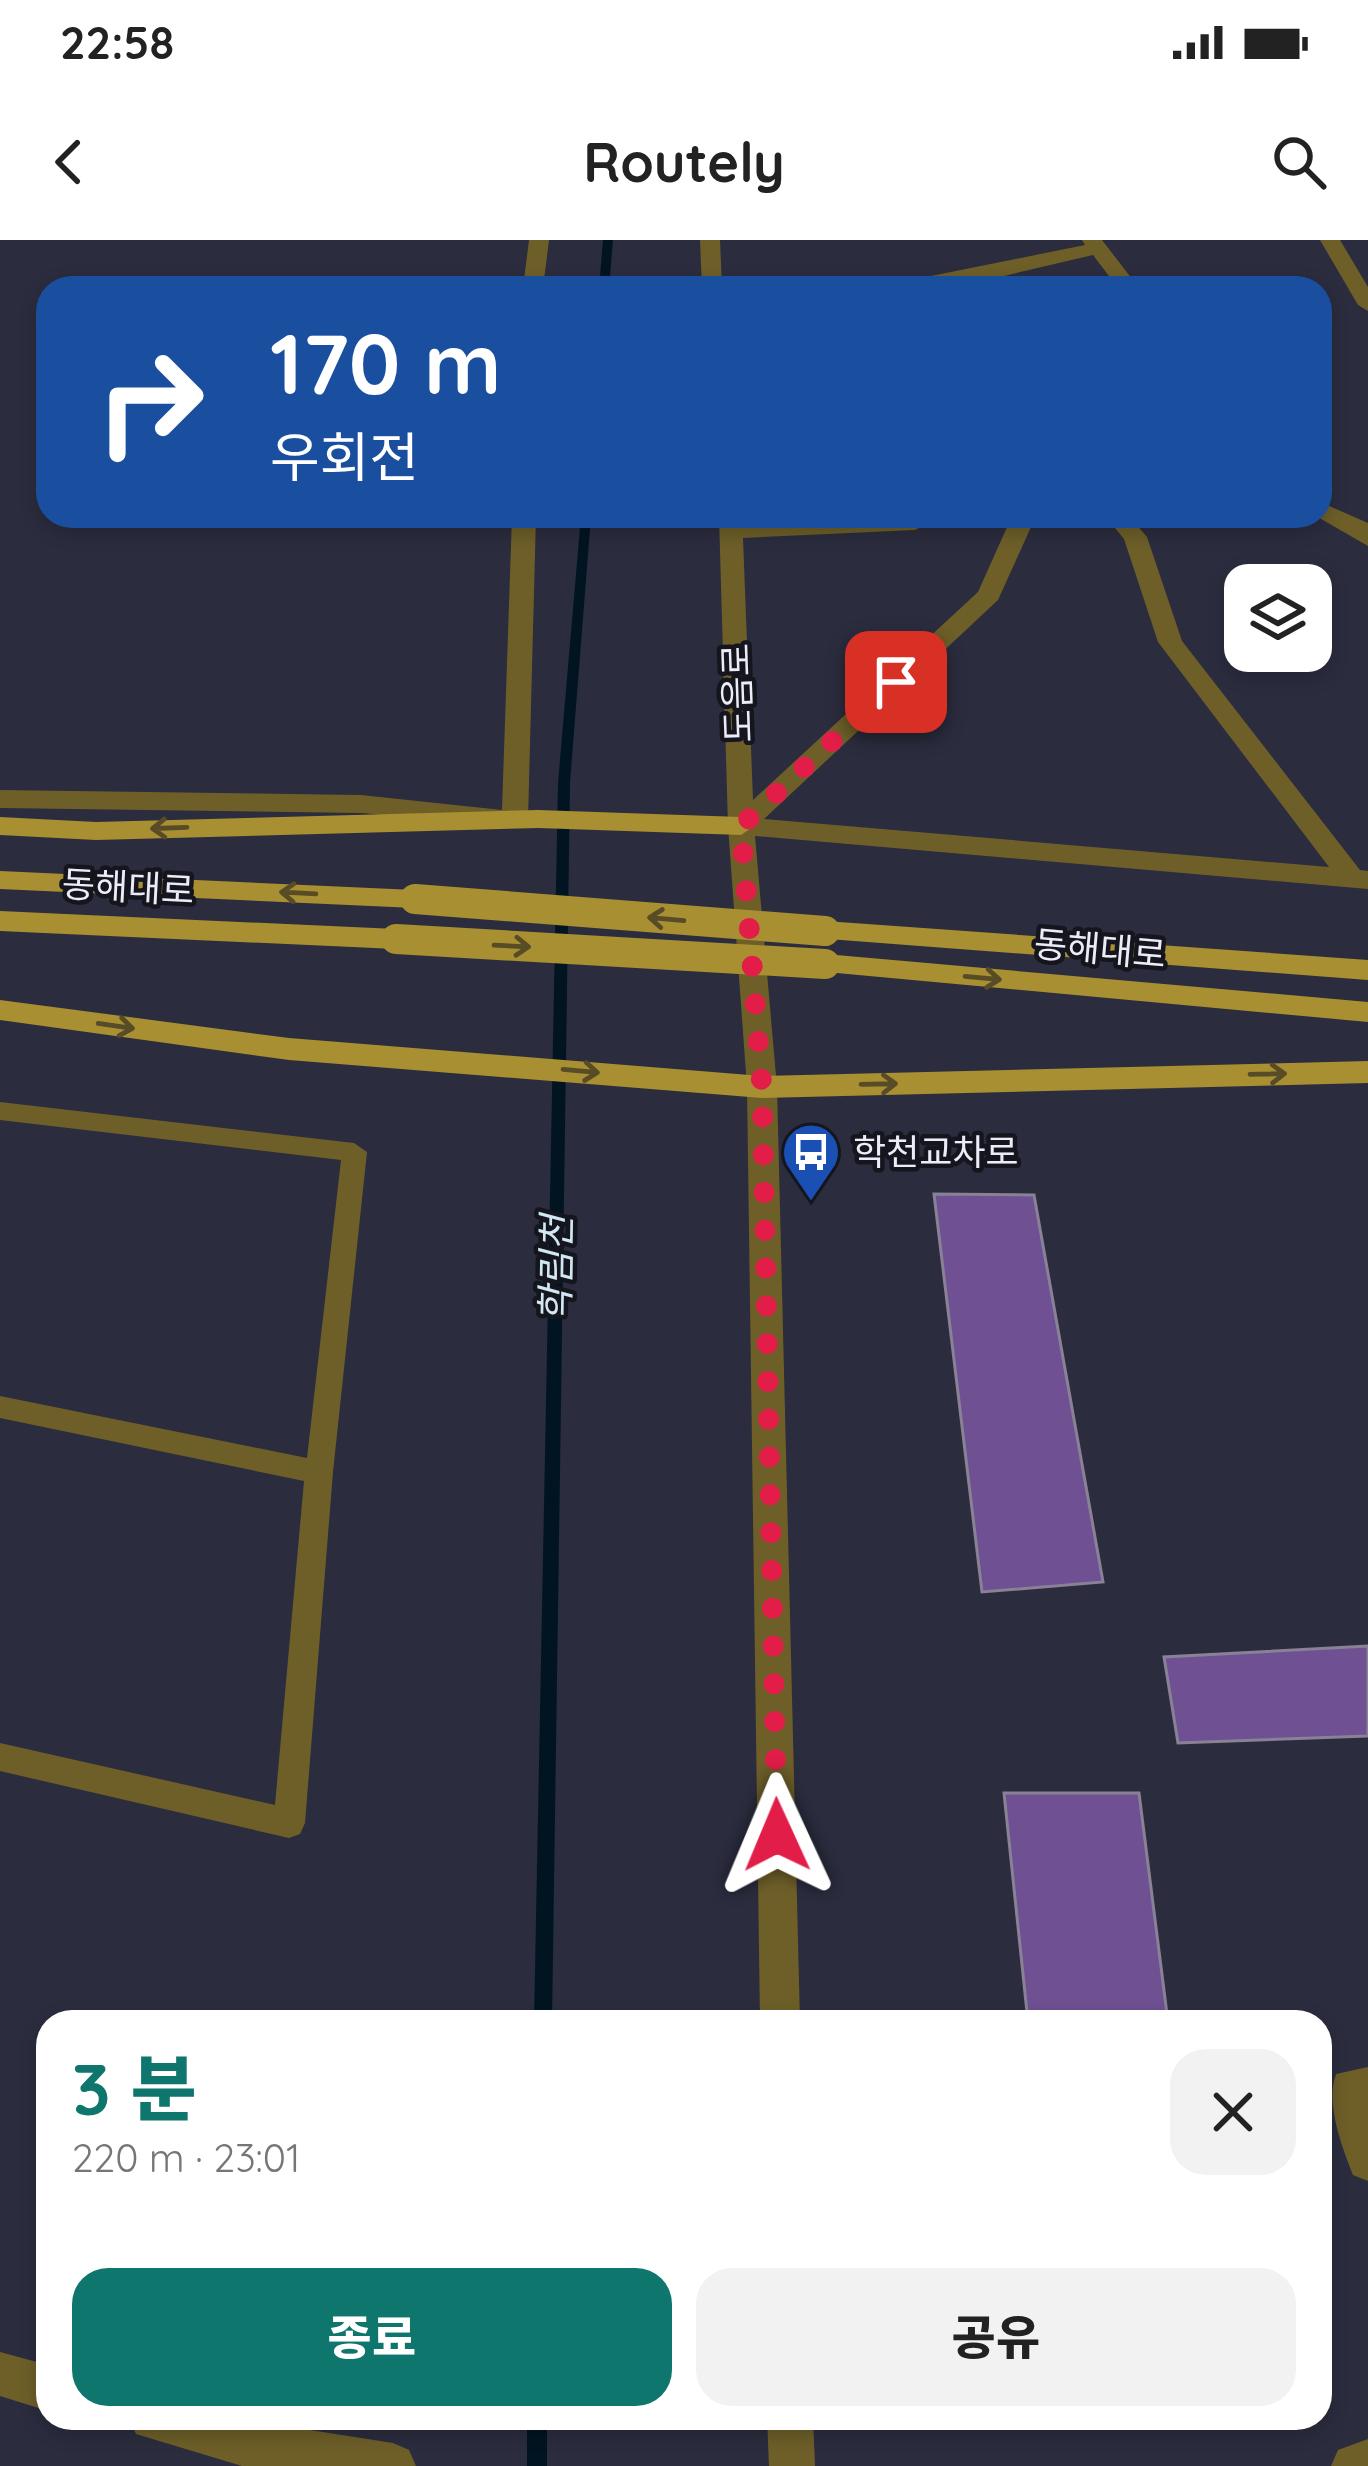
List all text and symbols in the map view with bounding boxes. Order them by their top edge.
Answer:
text: 22:58 [60,14,174,70]
text: Routely [583,128,785,196]
icon: back [36,129,102,195]
icon: search [1266,129,1332,195]
text: 170 m [270,310,501,415]
icon: right [72,324,228,480]
text: 우회전 [270,423,419,491]
map controls [1224,564,1332,672]
button: layers [1224,564,1332,672]
pin [845,631,947,733]
street label: 도음로 [712,643,761,743]
icon: arrive [863,649,929,715]
one-way arrow [150,817,189,840]
street label: 동해대로 [61,861,195,912]
one-way arrow [279,882,318,905]
one-way arrow [648,907,687,930]
street label: 동해대로 [1032,920,1168,977]
one-way arrow [492,934,531,957]
one-way arrow [963,966,1002,989]
one-way arrow [96,1015,135,1038]
one-way arrow [561,1060,600,1083]
one-way arrow [1248,1063,1287,1086]
one-way arrow [859,1073,898,1096]
bus stop icon: 학천교차로 [780,1121,842,1203]
place label: 학천교차로 [853,1129,1019,1174]
water label: 학림천 [530,1211,581,1323]
position arrow [714,1772,840,1898]
text: 3 분 [72,2043,197,2133]
button: close [1170,2049,1296,2175]
text: 220 m · 23:01 [72,2133,301,2182]
button: 종료 [72,2268,672,2406]
button: 공유 [696,2268,1296,2406]

